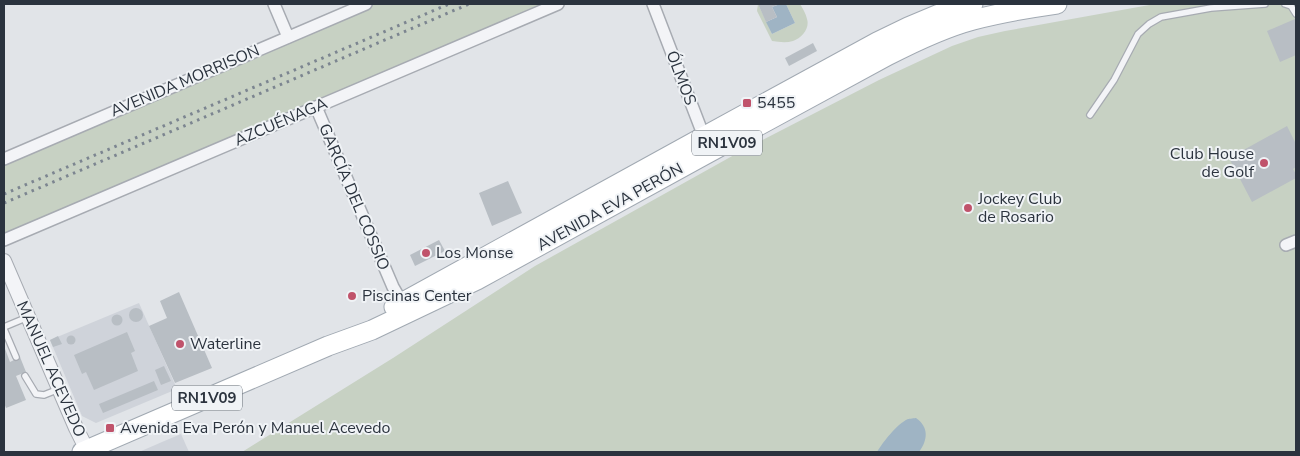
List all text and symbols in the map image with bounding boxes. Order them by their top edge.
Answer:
street label: AVENIDA MORRISON [107,40,263,122]
street label: ÓLMOS [661,48,701,109]
street label: AZCUÉNAGA [231,92,331,151]
place label: 5455 [757,92,795,114]
marker: 5455 [741,97,753,109]
street label: GARCÍA DEL COSSIO [313,120,395,274]
road number: RN1V09 [692,130,762,156]
place label: Club House de Golf [1170,143,1255,183]
marker: Club House de Golf [1258,157,1270,169]
street label: AVENIDA EVA PERÓN [533,158,687,256]
place label: Jockey Club de Rosario [977,188,1062,228]
marker: Jockey Club de Rosario [962,202,974,214]
place label: Los Monse [436,242,513,264]
marker: Los Monse [420,247,432,259]
place label: Piscinas Center [362,285,472,307]
marker: Piscinas Center [346,290,358,302]
street label: MANUEL ACEVEDO [11,297,91,441]
place label: Waterline [190,333,261,355]
marker: Waterline [174,338,186,350]
road number: RN1V09 [172,386,242,410]
place label: Avenida Eva Perón y Manuel Acevedo [120,417,391,439]
marker: Avenida Eva Perón y Manuel Acevedo [104,422,116,434]

